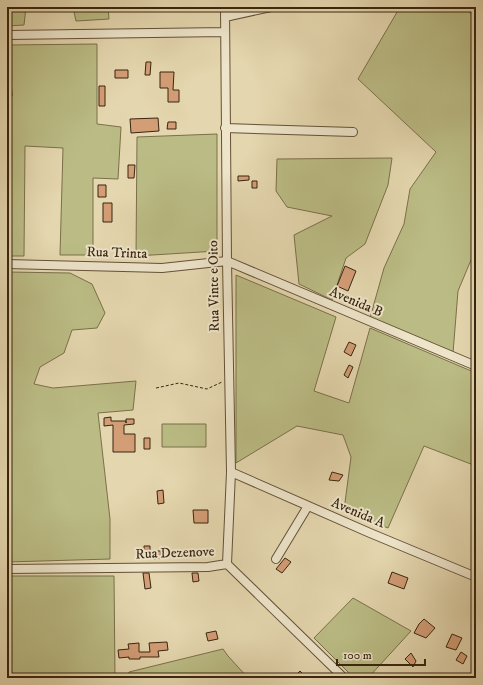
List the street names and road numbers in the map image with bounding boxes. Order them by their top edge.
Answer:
street label: Rua Vinte e Oito [204,240,224,332]
street label: Rua Trinta [86,243,148,263]
street label: Avenida B [327,283,386,321]
street label: Avenida A [329,494,388,533]
street label: Rua Dezenove [135,543,215,563]

